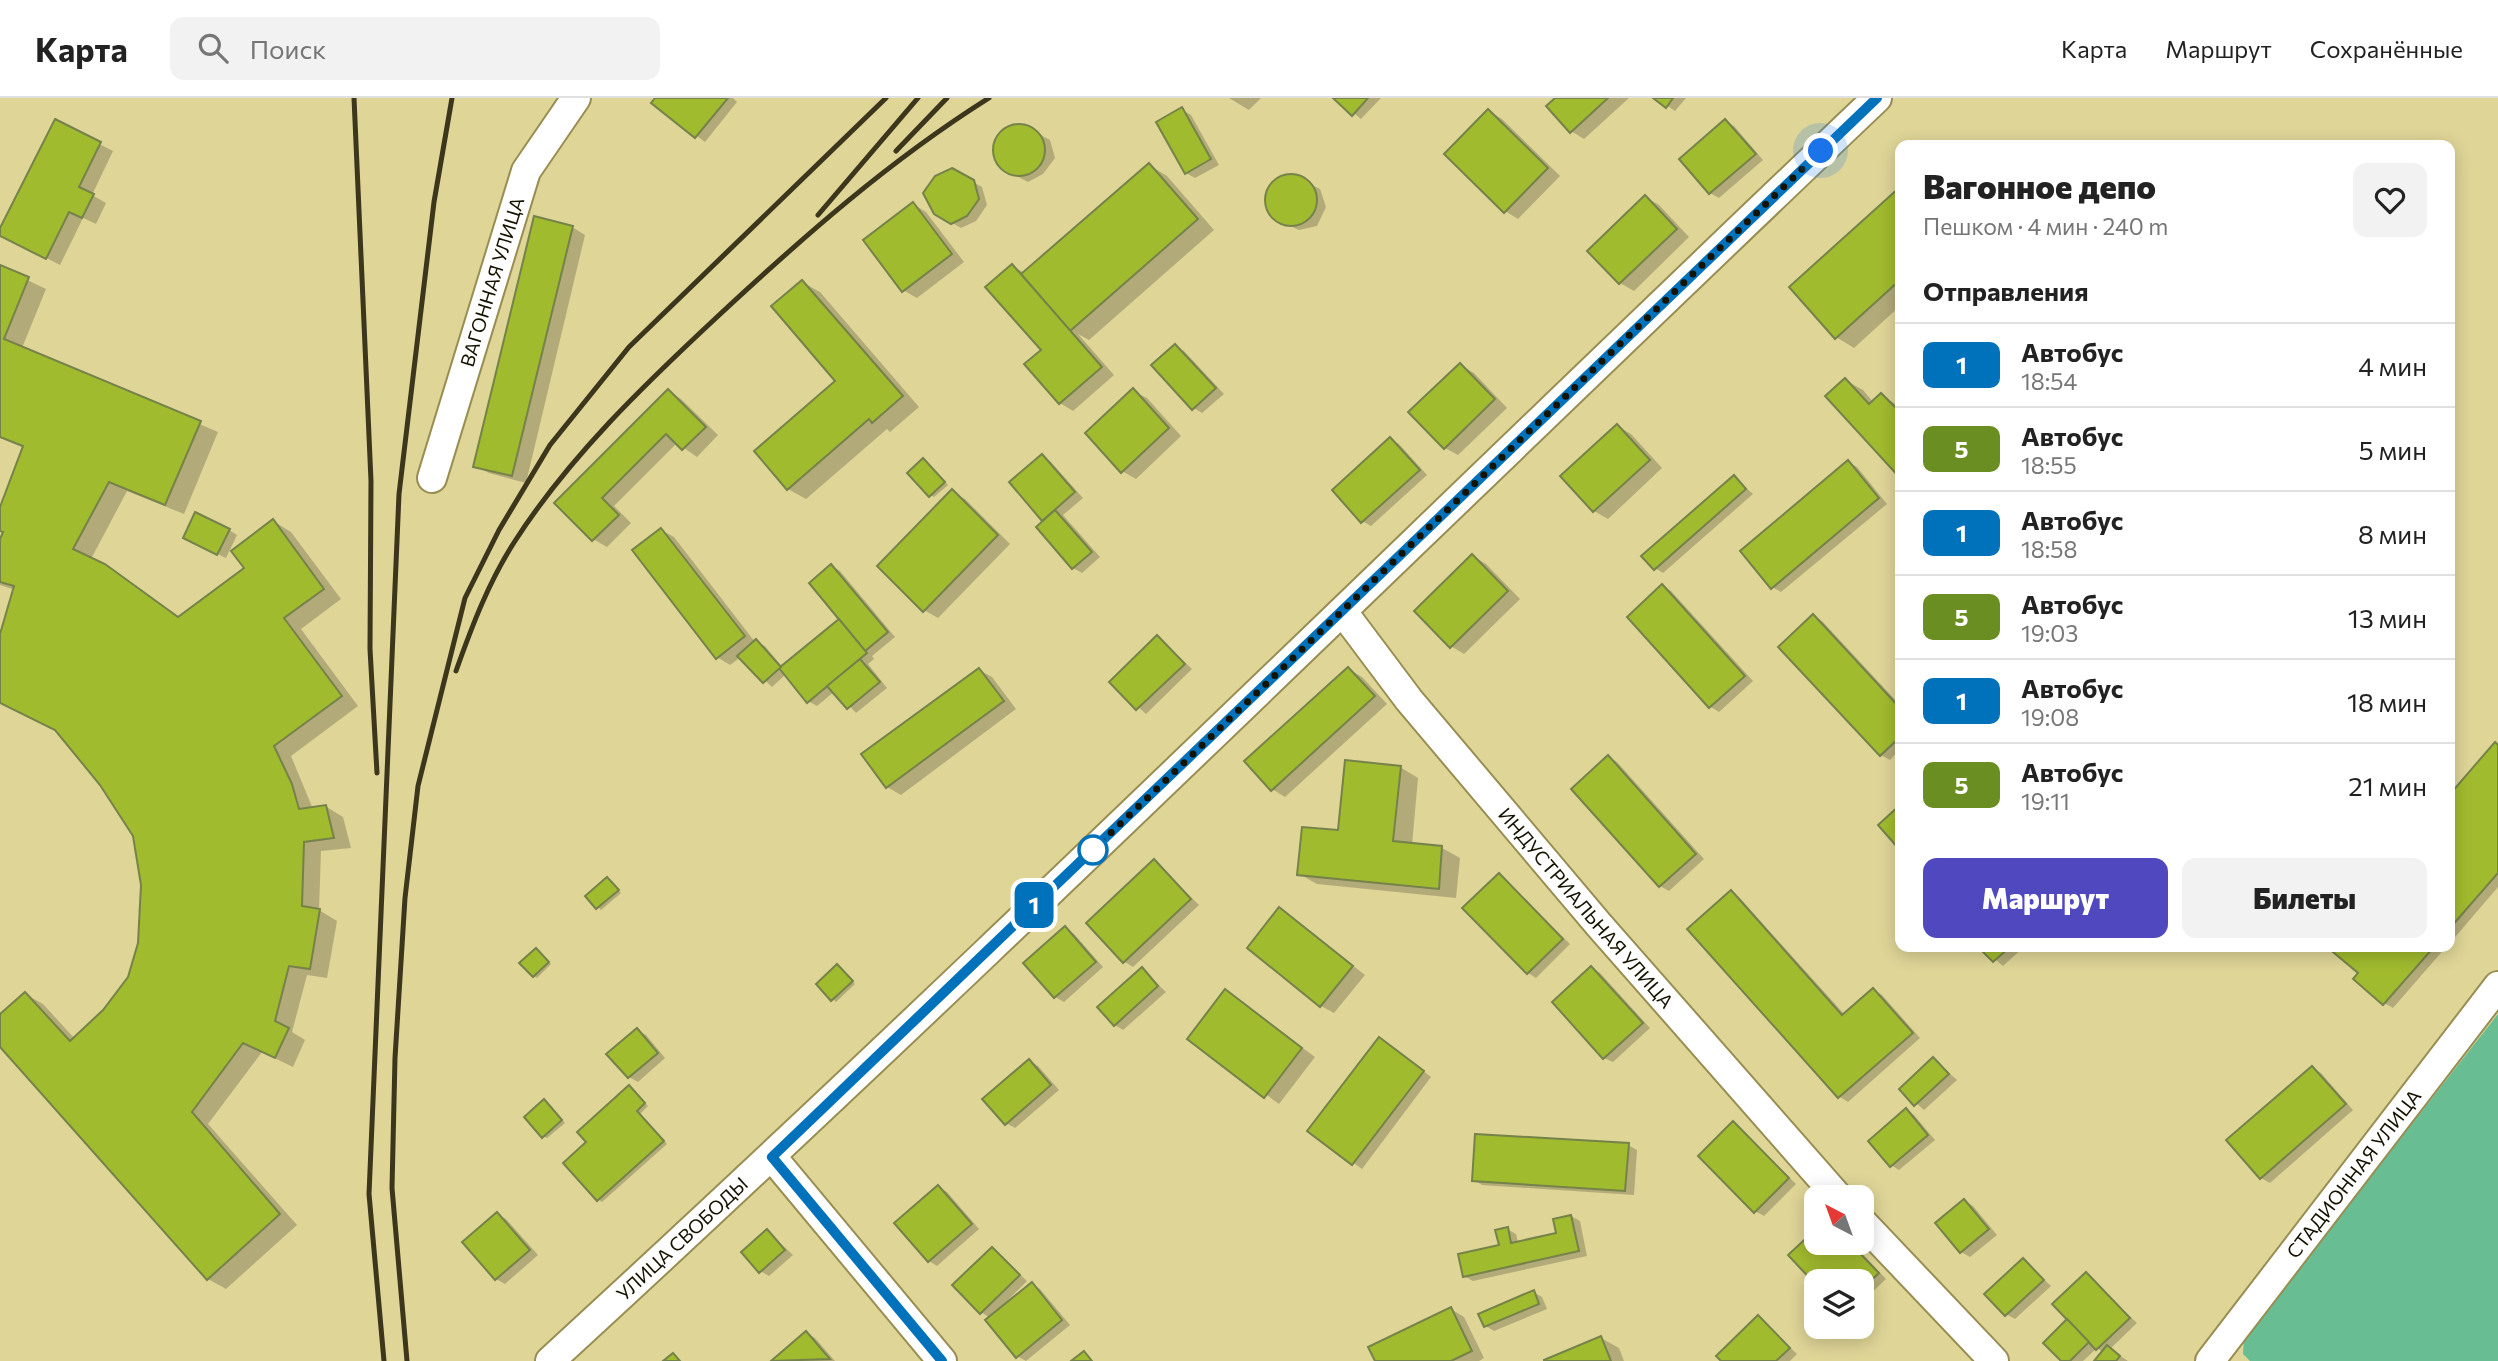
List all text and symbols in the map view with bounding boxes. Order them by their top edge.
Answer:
search box [170,17,660,80]
text: Карта [35,28,128,69]
icon: search [194,29,232,67]
text: Поиск [250,33,326,64]
text: Карта [2061,34,2127,63]
text: Маршрут [2165,34,2272,63]
text: Сохранённые [2310,34,2463,63]
your location [1803,133,1838,168]
button: heart [2353,163,2427,237]
text: Вагонное депо [1923,165,2156,206]
street label: ВАГОННАЯ УЛИЦА [455,194,528,370]
text: Пешком · 4 мин · 240 m [1923,212,2168,240]
text: Отправления [1923,275,2089,306]
text: Автобус [2021,336,2123,367]
text: 1 [1956,350,1967,379]
text: 4 мин [2358,350,2427,381]
text: 18:54 [2021,367,2077,395]
text: Автобус [2021,420,2123,451]
text: 5 [1955,434,1969,463]
text: 5 мин [2359,434,2427,465]
text: 18:55 [2021,451,2077,479]
text: Автобус [2021,504,2123,535]
text: 1 [1956,518,1967,547]
text: 8 мин [2358,518,2427,549]
text: 18:58 [2021,535,2077,563]
text: Автобус [2021,588,2123,619]
text: 5 [1955,602,1969,631]
text: 13 мин [2348,602,2427,633]
text: 19:03 [2021,619,2078,647]
text: Автобус [2021,672,2123,703]
text: 1 [1956,686,1967,715]
text: 18 мин [2347,686,2427,717]
text: 19:08 [2021,703,2079,731]
text: Автобус [2021,756,2123,787]
text: 5 [1955,770,1969,799]
text: 21 мин [2348,770,2427,801]
text: 19:11 [2021,787,2070,815]
street label: ИНДУСТРИАЛЬНАЯ УЛИЦА [1494,803,1679,1013]
unlabelled marker [1078,835,1108,865]
button: Маршрут [1923,858,2168,938]
button: Билеты [2182,858,2427,938]
line badge: 1 [1011,882,1057,928]
text: 1 [1029,890,1039,919]
street label: СТАДИОННАЯ УЛИЦА [2281,1085,2425,1263]
street label: УЛИЦА СВОБОДЫ [611,1172,752,1305]
north arrow [1804,1185,1874,1255]
map controls [1804,1185,1874,1339]
button: layers [1804,1269,1874,1339]

